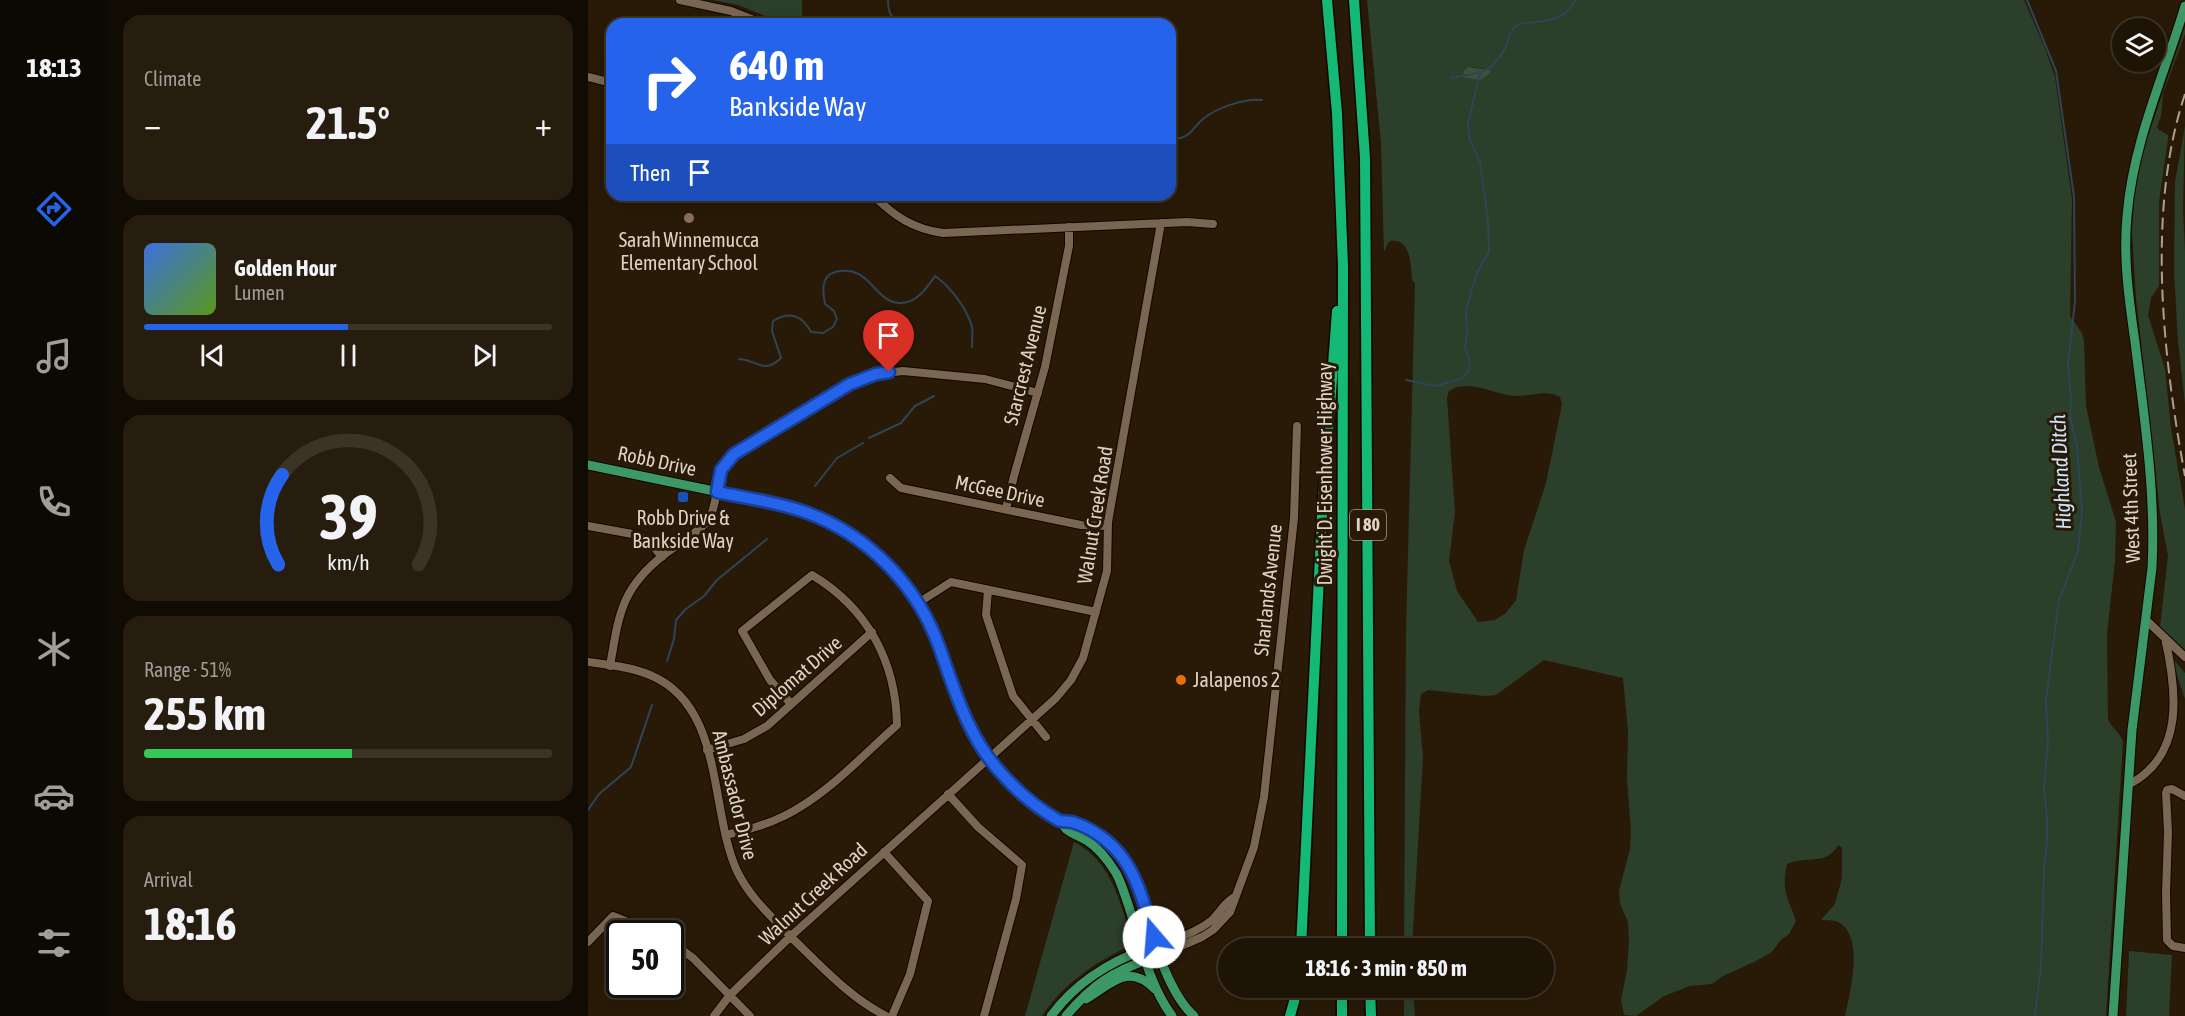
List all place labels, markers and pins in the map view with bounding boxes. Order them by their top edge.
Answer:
marker: Sarah Winnemucca Elementary School [682,211,696,225]
place label: Sarah Winnemucca Elementary School [619,228,759,274]
pin [863,310,914,372]
marker: Robb Drive & Bankside Way [676,490,690,504]
place label: Robb Drive & Bankside Way [632,506,734,552]
place label: Jalapenos 2 [1193,668,1280,691]
marker: Jalapenos 2 [1174,673,1188,687]

